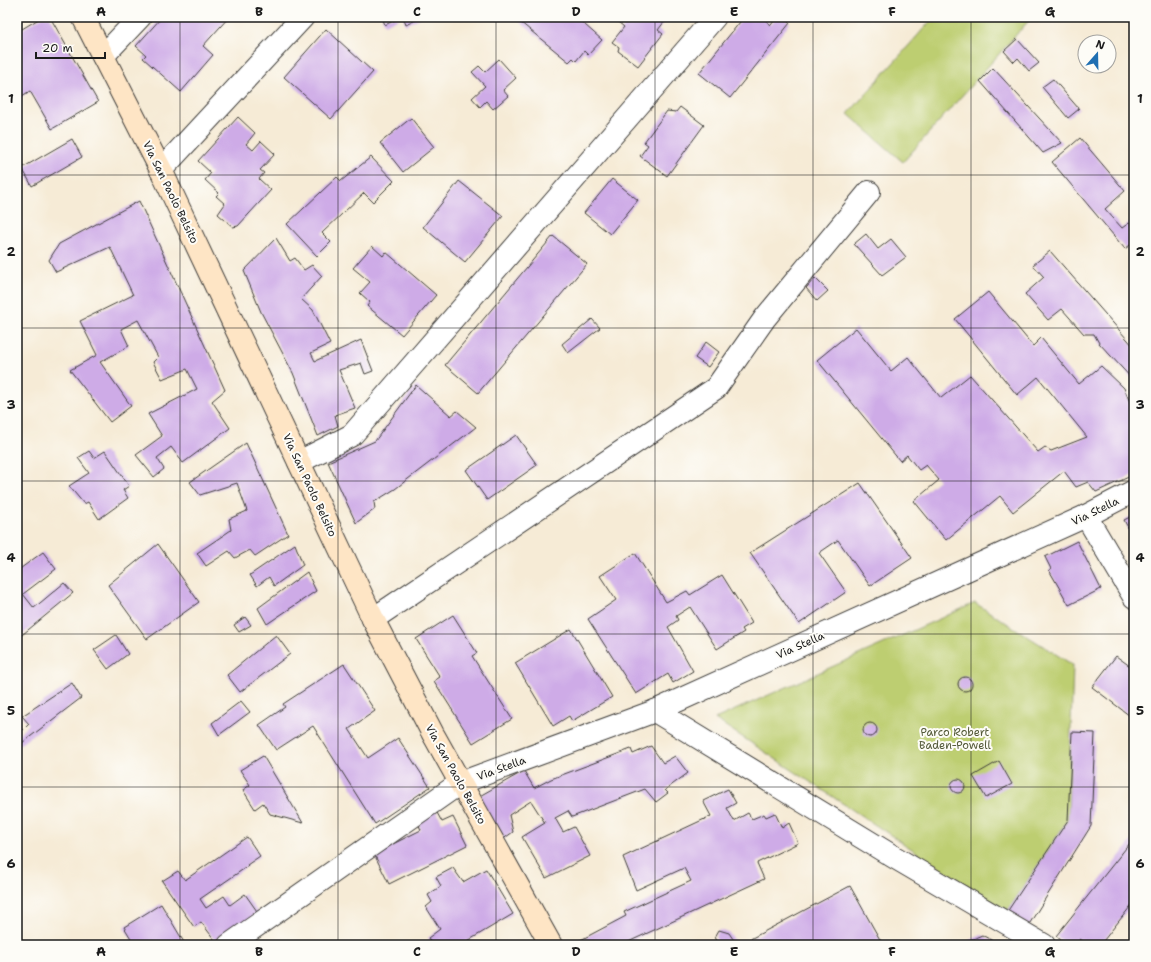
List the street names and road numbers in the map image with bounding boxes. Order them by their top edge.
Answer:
street label: Via San Paolo Belsito [139,139,202,246]
street label: Via San Paolo Belsito [279,431,340,540]
street label: Via Stella [1069,493,1122,529]
street label: Via Stella [774,628,827,663]
street label: Via San Paolo Belsito [422,722,489,827]
street label: Via Stella [475,753,528,784]

